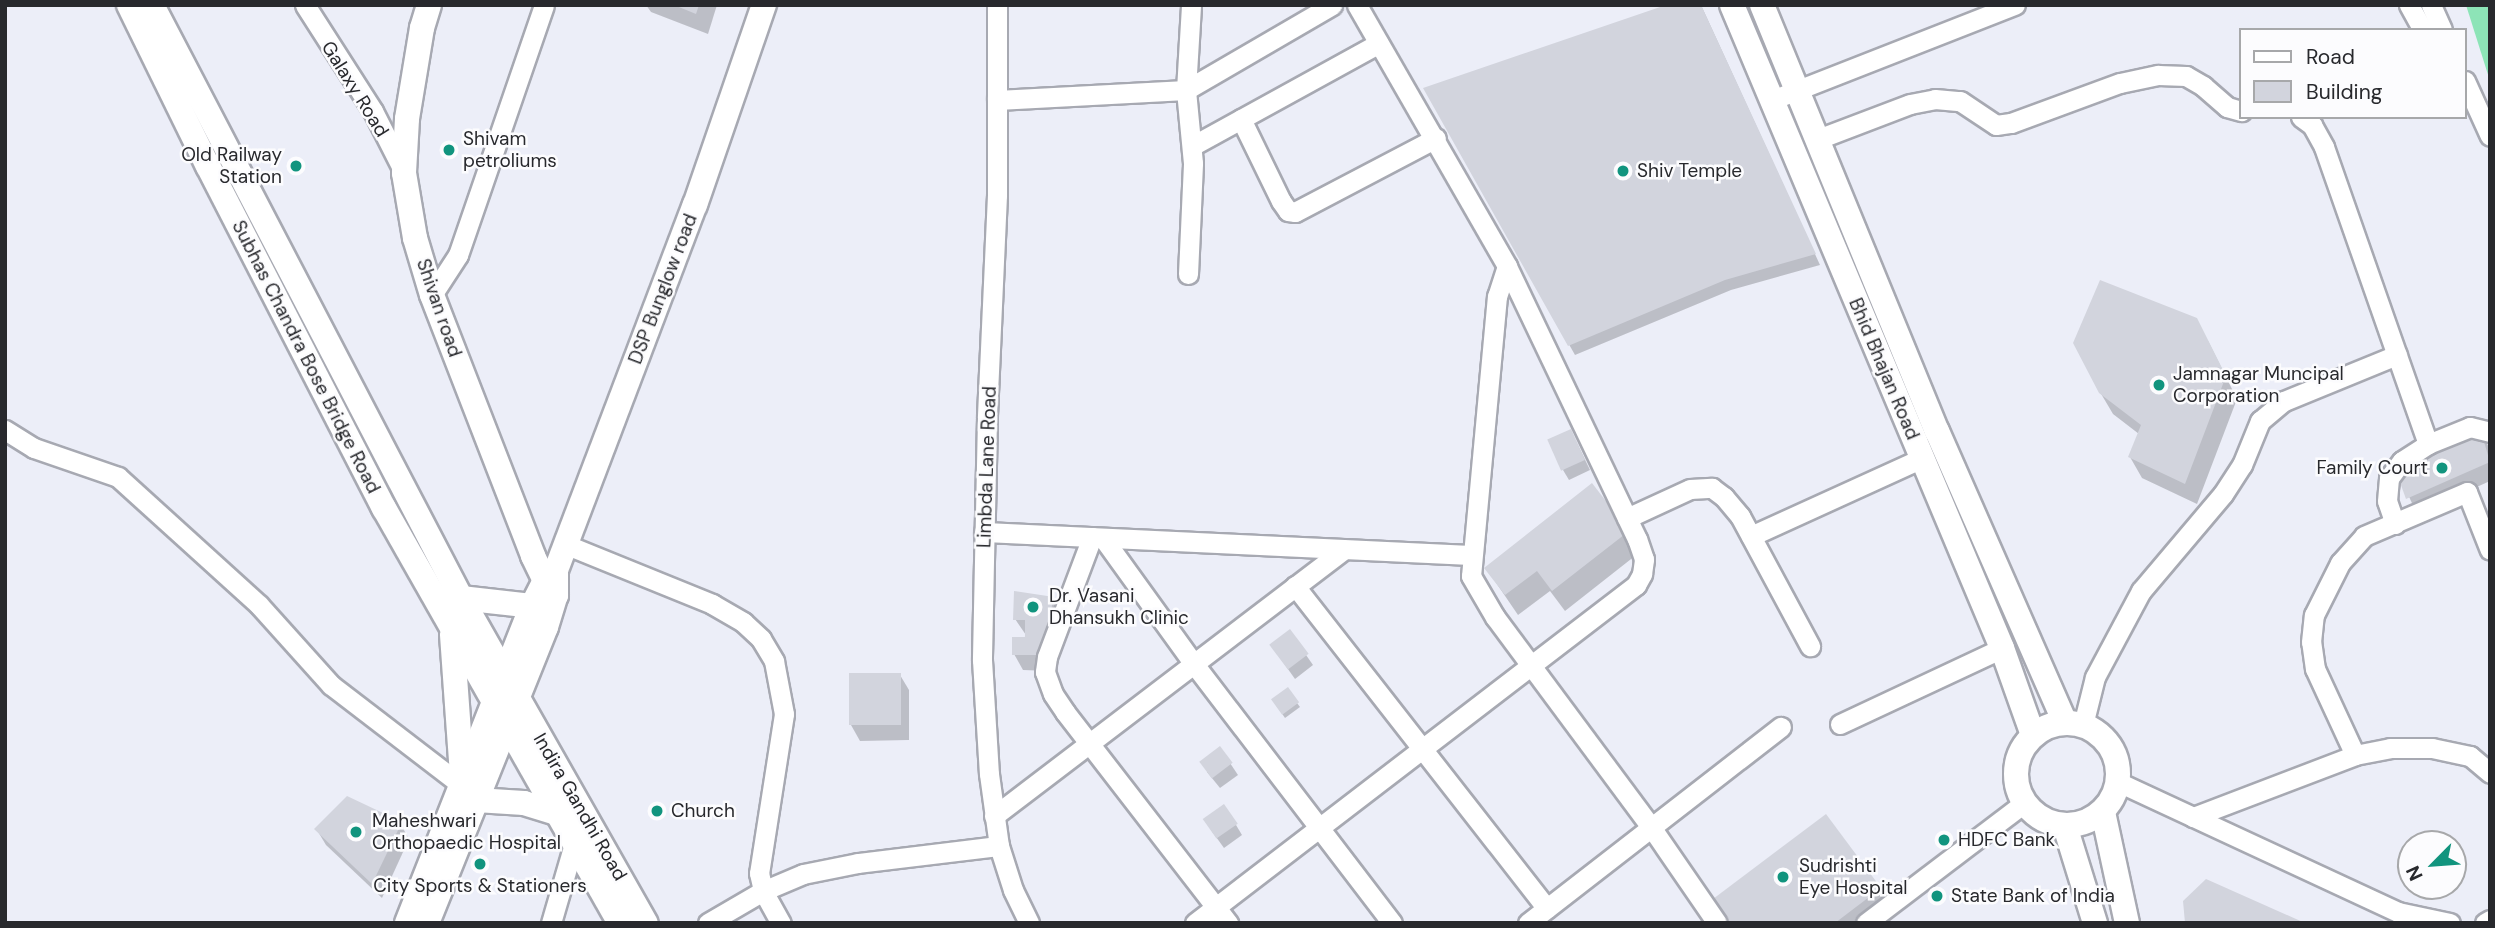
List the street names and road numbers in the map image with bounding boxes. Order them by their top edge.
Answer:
street label: Galaxy Road [317,37,393,141]
street label: DSP Bunglow road [624,211,702,367]
street label: Subhas Chandra Bose Bridge Road [227,217,385,497]
street label: Shivan road [412,256,466,360]
street label: Bhid Bhajan Road [1844,295,1924,443]
street label: Limbda Lane Road [973,386,1001,548]
street label: Indira Gandhi Road [528,729,632,885]

